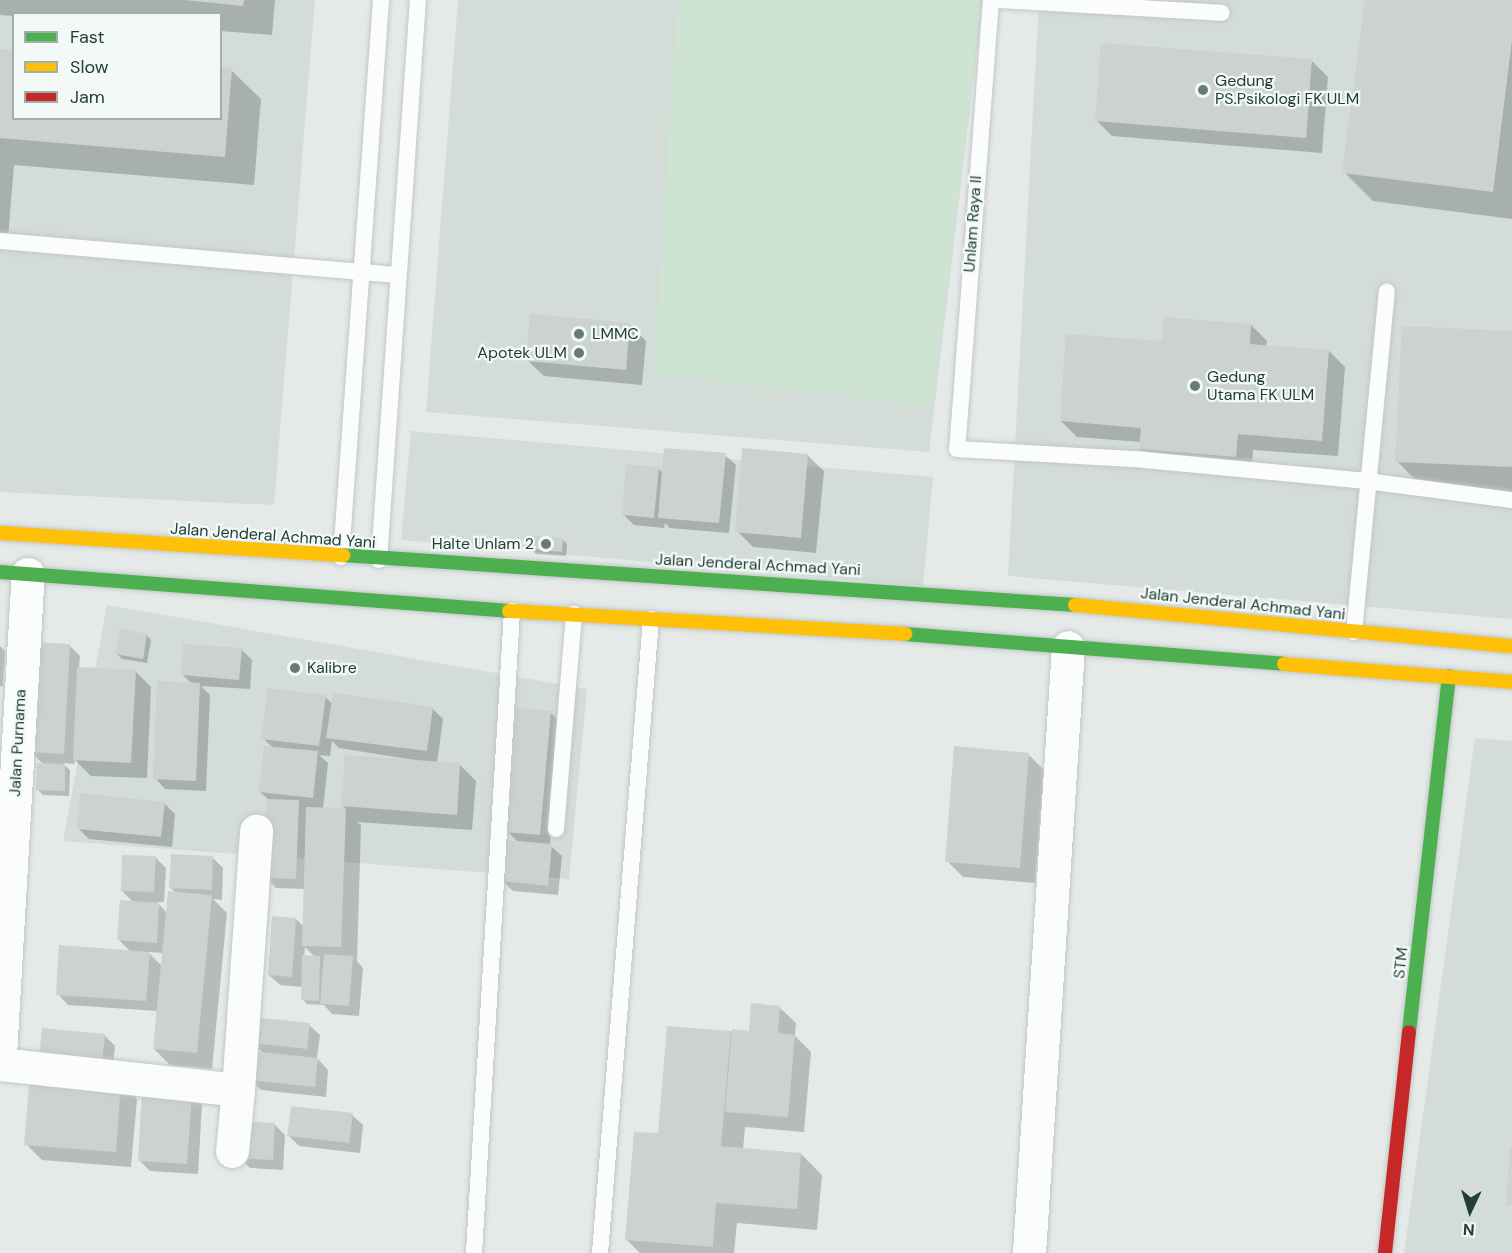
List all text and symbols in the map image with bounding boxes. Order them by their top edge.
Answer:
legend [12,12,222,120]
text: Fast [70,25,105,49]
text: Slow [70,55,109,79]
place label: Gedung PS.Psikologi FK ULM [1215,71,1359,109]
marker: Gedung PS.Psikologi FK ULM [1196,83,1210,97]
text: Jam [70,85,105,109]
street label: Unlam Raya II [960,175,986,273]
place label: LMMC [592,324,639,344]
marker: LMMC [570,325,588,343]
place label: Apotek ULM [477,343,567,363]
marker: Apotek ULM [572,346,586,360]
place label: Gedung Utama FK ULM [1207,367,1314,405]
marker: Gedung Utama FK ULM [1188,379,1202,393]
street label: Jalan Jenderal Achmad Yani [170,519,376,553]
place label: Halte Unlam 2 [432,534,534,554]
marker: Halte Unlam 2 [539,537,553,551]
street label: Jalan Jenderal Achmad Yani [655,550,861,580]
street label: Jalan Jenderal Achmad Yani [1140,584,1346,624]
place label: Kalibre [307,658,357,678]
marker: Kalibre [288,661,302,675]
street label: Jalan Purnama [6,689,30,797]
street label: STM [1390,946,1412,980]
north arrow [1440,1181,1500,1241]
text: N [1462,1219,1475,1240]

